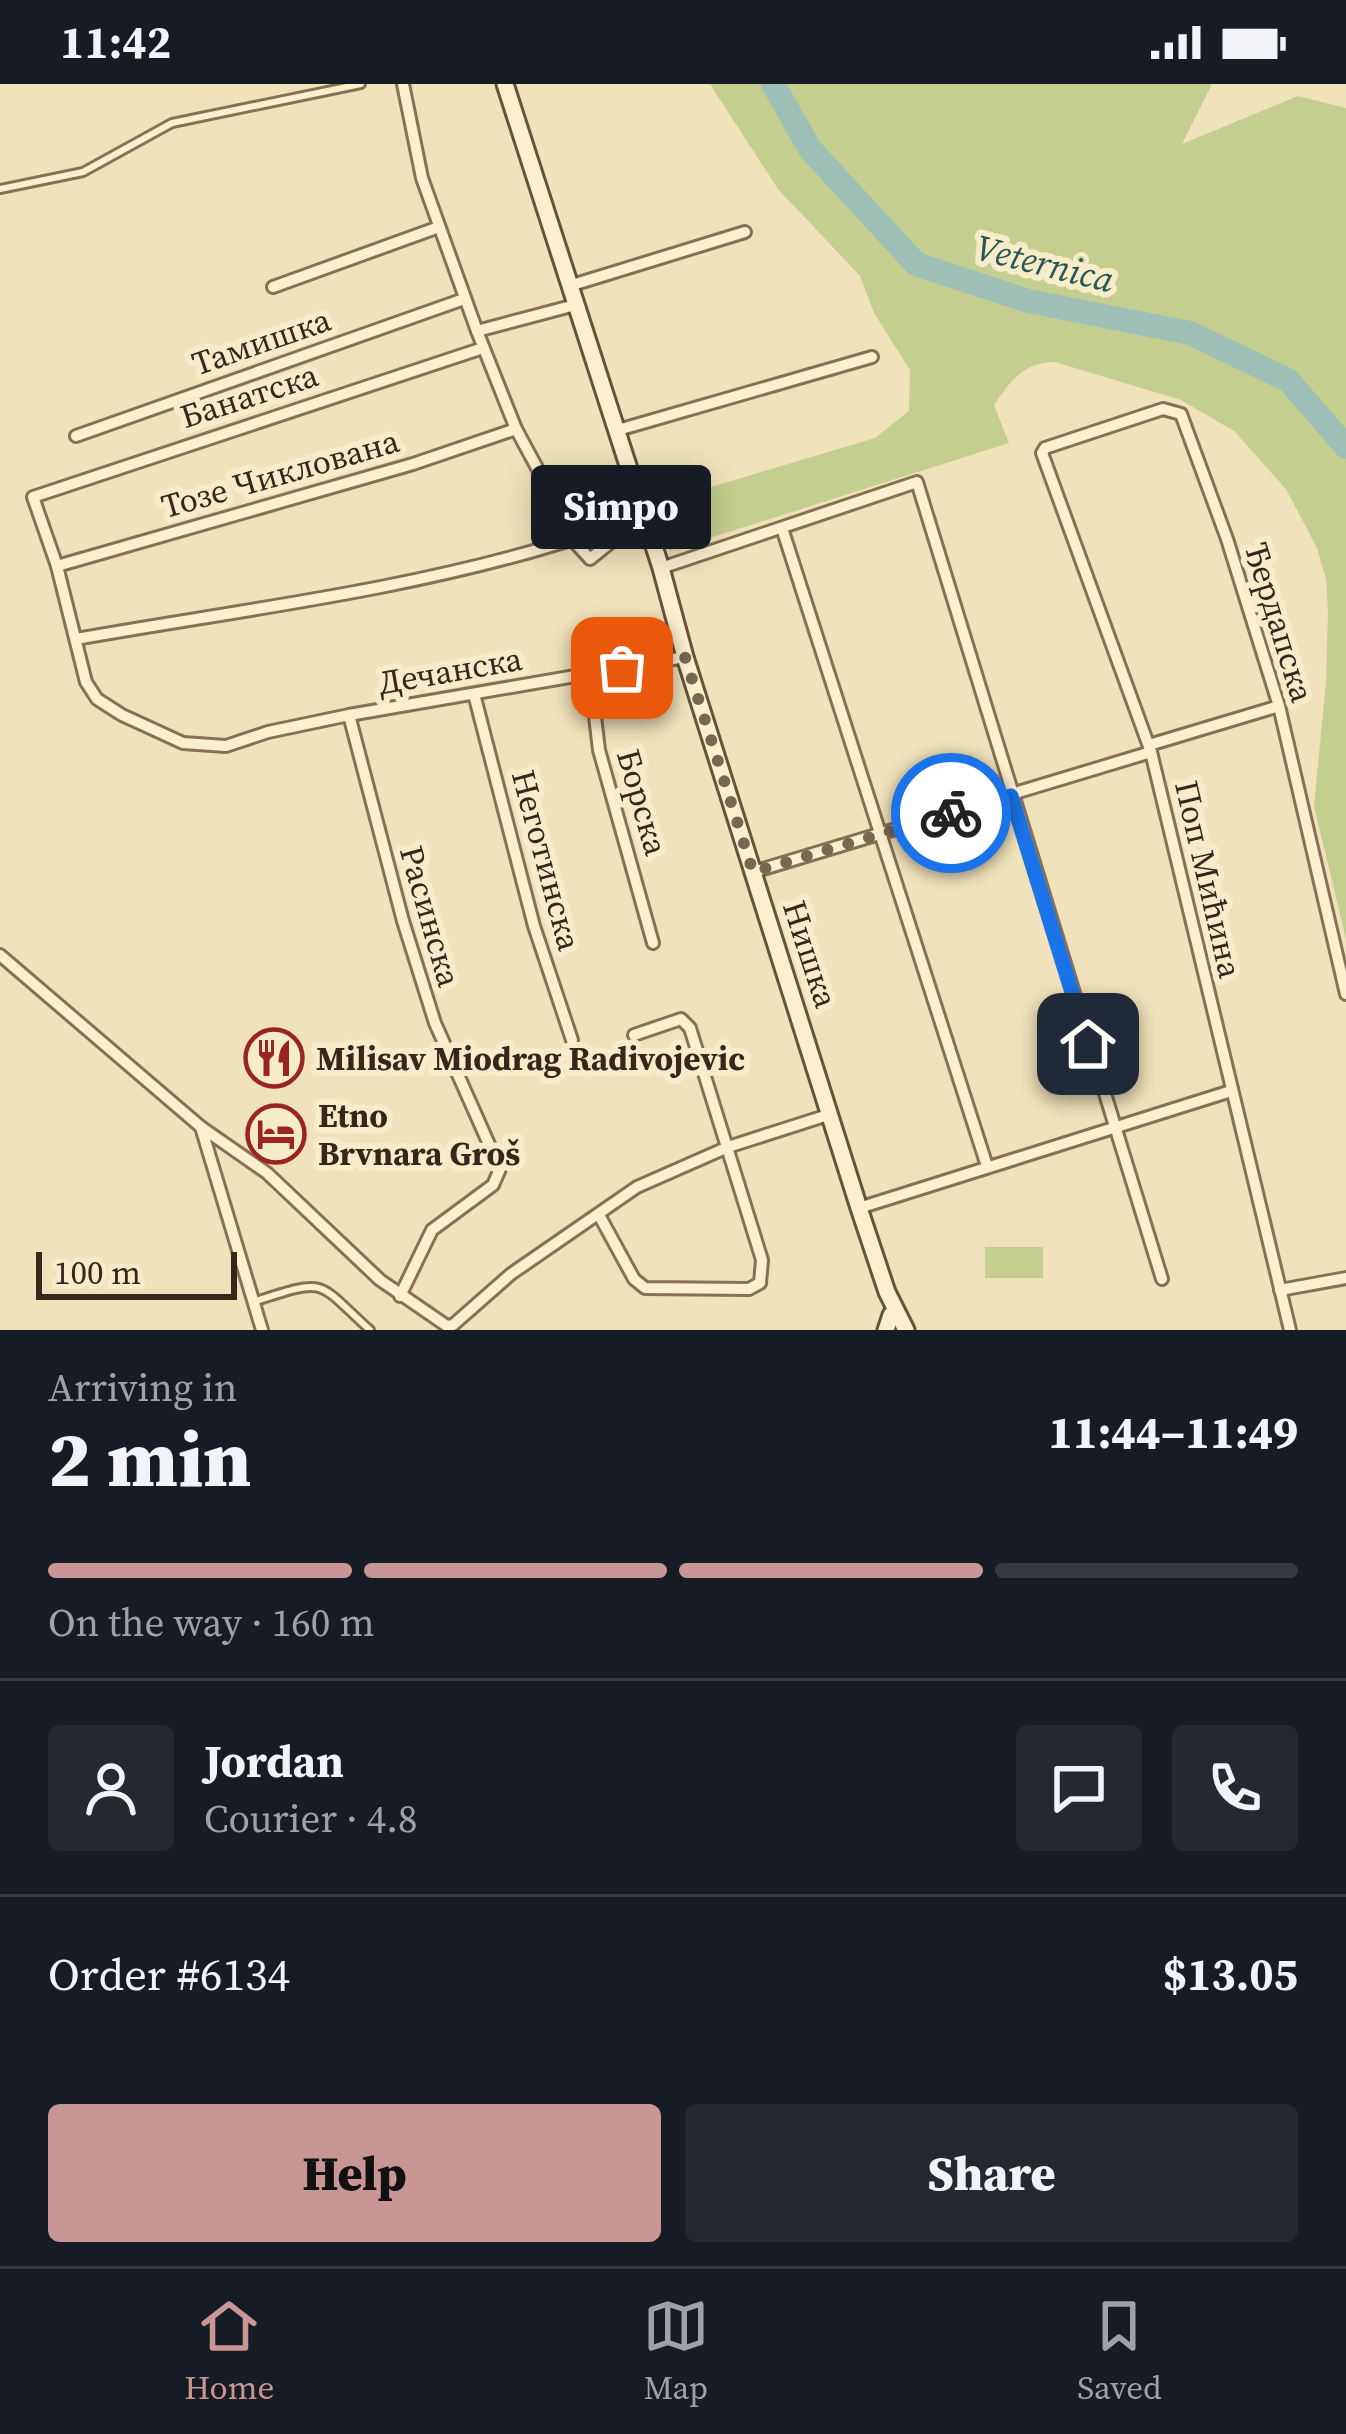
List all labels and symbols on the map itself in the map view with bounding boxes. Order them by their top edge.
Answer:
water label: Veternica [971,223,1119,304]
street label: Тамишка [186,297,337,386]
street label: Банатска [175,352,324,439]
street label: Тозе Чиклована [156,418,404,529]
callout: Simpo [532,464,712,548]
street label: Ђердапска [1234,537,1325,708]
pin [571,617,673,719]
street label: Дечанска [375,636,526,705]
street label: Борска [606,744,679,860]
courier [891,753,1011,873]
street label: Неготинска [501,765,592,955]
street label: Поп Мићина [1164,776,1253,982]
street label: Расинска [389,840,472,992]
street label: Нишка [772,895,849,1014]
pin [1037,993,1139,1095]
restaurant icon: Milisav Miodrag Radivojevic [243,1027,305,1089]
place label: Milisav Miodrag Radivojevic [316,1036,745,1081]
place label: Etno Brvnara Groš [318,1093,520,1176]
hotel icon: Etno Brvnara Groš [245,1103,307,1165]
scale bar [36,1246,237,1299]

